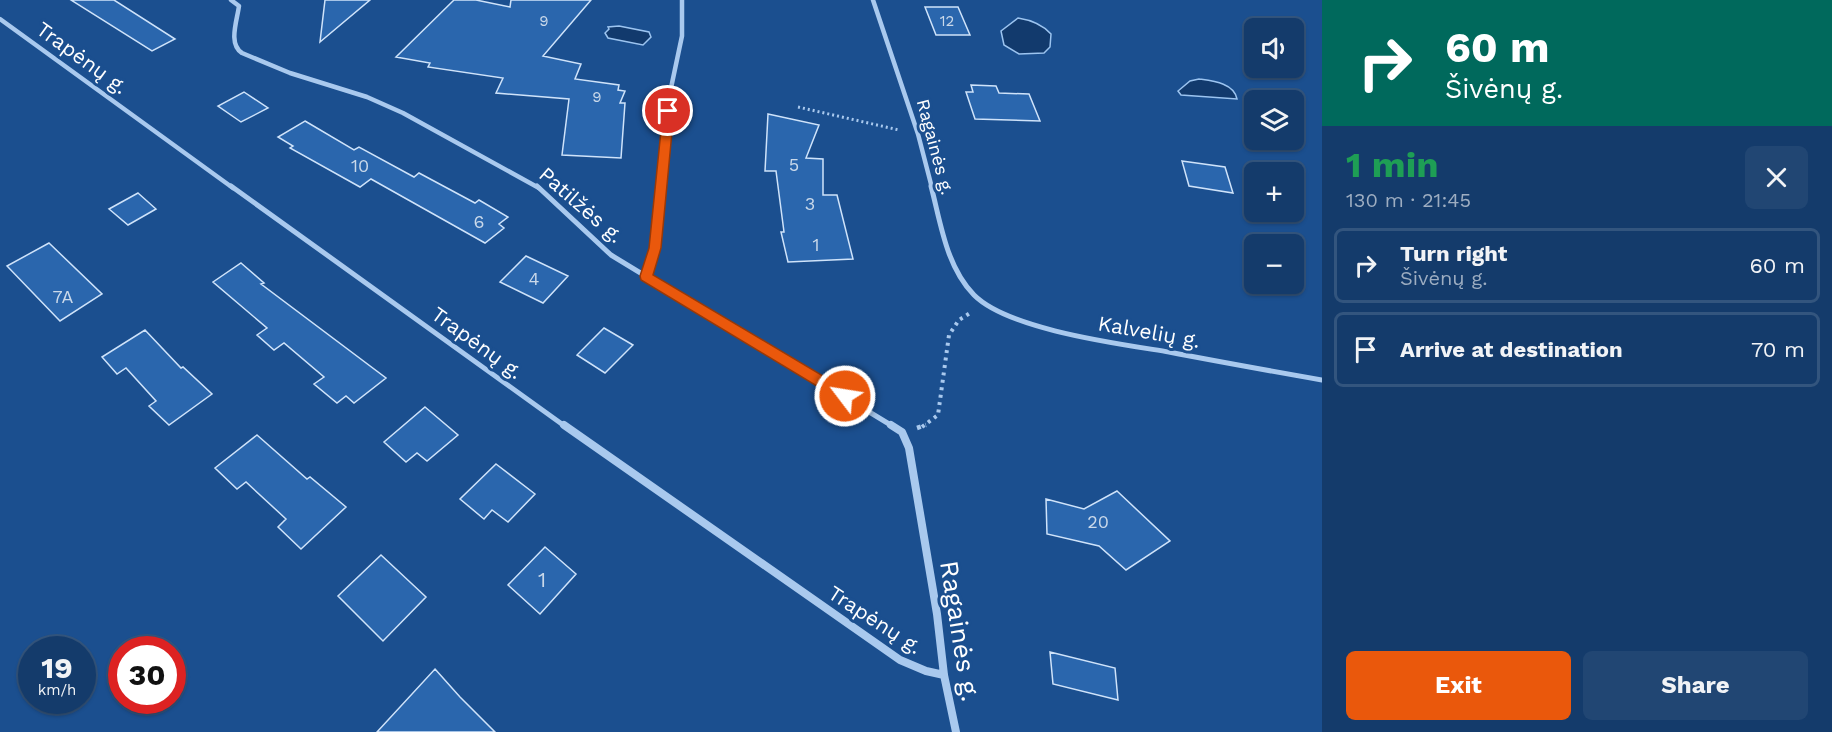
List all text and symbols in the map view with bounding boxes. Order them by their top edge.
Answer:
house number: 9 [539,12,549,30]
house number: 12 [940,12,954,30]
street label: Trapėnų g. [32,16,133,99]
map controls [1244,18,1304,294]
button: sound [1244,18,1304,78]
text: 60 m [1445,23,1549,72]
icon: right [1346,24,1424,102]
text: Šivėnų g. [1445,73,1563,105]
pin [642,85,693,136]
house number: 9 [592,88,602,106]
button: layers [1244,90,1304,150]
icon: arrive [651,94,684,127]
street label: Ragainės g. [913,97,958,197]
text: 1 min [1346,144,1438,186]
button: close [1745,146,1808,209]
house number: 5 [789,154,799,175]
house number: 10 [351,155,369,176]
street label: Patilžės g. [534,161,628,248]
button: + [1244,162,1304,222]
text: 130 m · 21:45 [1346,188,1471,212]
house number: 3 [805,193,815,214]
house number: 6 [474,211,484,232]
house number: 1 [812,234,820,255]
button: − [1244,234,1304,294]
text: Turn right [1400,241,1507,266]
icon: right [1349,249,1382,282]
text: 60 m [1749,253,1805,278]
text: Šivėnų g. [1400,266,1487,290]
house number: 4 [529,268,540,289]
house number: 7A [53,286,74,307]
street label: Trapėnų g. [427,301,528,384]
street label: Kalvelių g. [1096,310,1202,353]
icon: arrive [1349,333,1382,366]
text: Arrive at destination [1400,337,1623,362]
text: 70 m [1751,337,1805,362]
position arrow [813,364,877,428]
house number: 20 [1087,511,1109,532]
street label: Ragainės g. [934,559,986,703]
house number: 1 [538,567,546,592]
street label: Trapėnų g. [824,580,927,659]
speed limit sign: 30 [108,636,186,714]
text: 19 [41,650,73,685]
button: Exit [1346,651,1571,720]
button: Share [1583,651,1808,720]
text: km/h [38,681,76,699]

